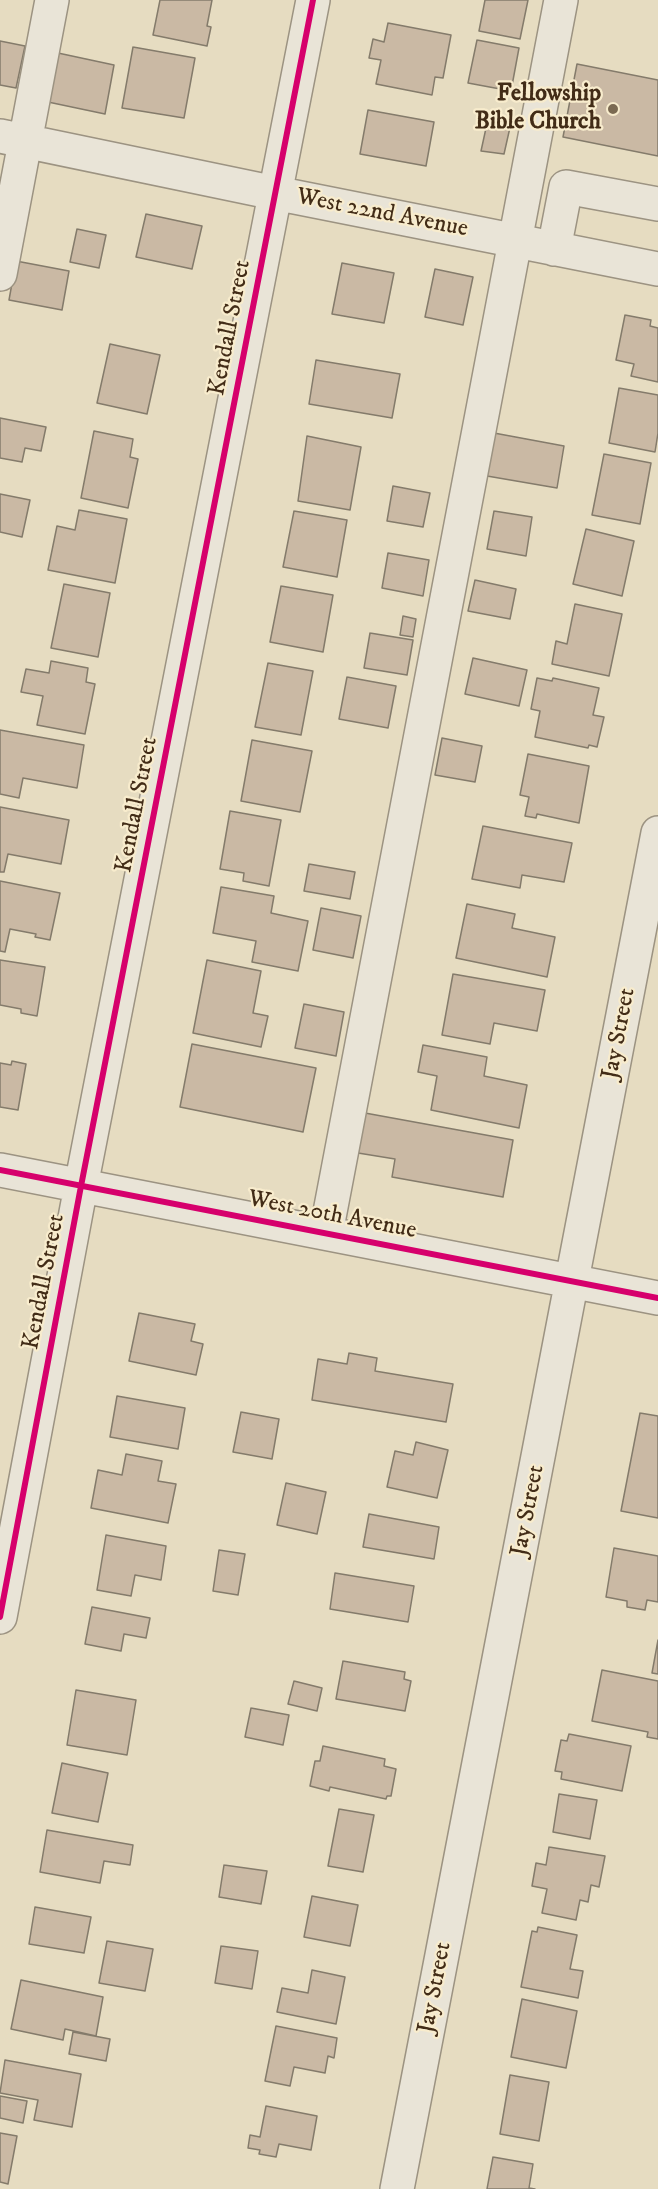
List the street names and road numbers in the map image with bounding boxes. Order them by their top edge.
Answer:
street label: West 22nd Avenue [294,183,470,245]
street label: Kendall Street [204,258,258,398]
street label: Kendall Street [111,735,165,875]
street label: Jay Street [597,986,643,1082]
street label: West 20th Avenue [245,1186,419,1246]
street label: Kendall Street [18,1212,72,1352]
street label: Jay Street [506,1463,552,1559]
street label: Jay Street [413,1940,459,2036]

